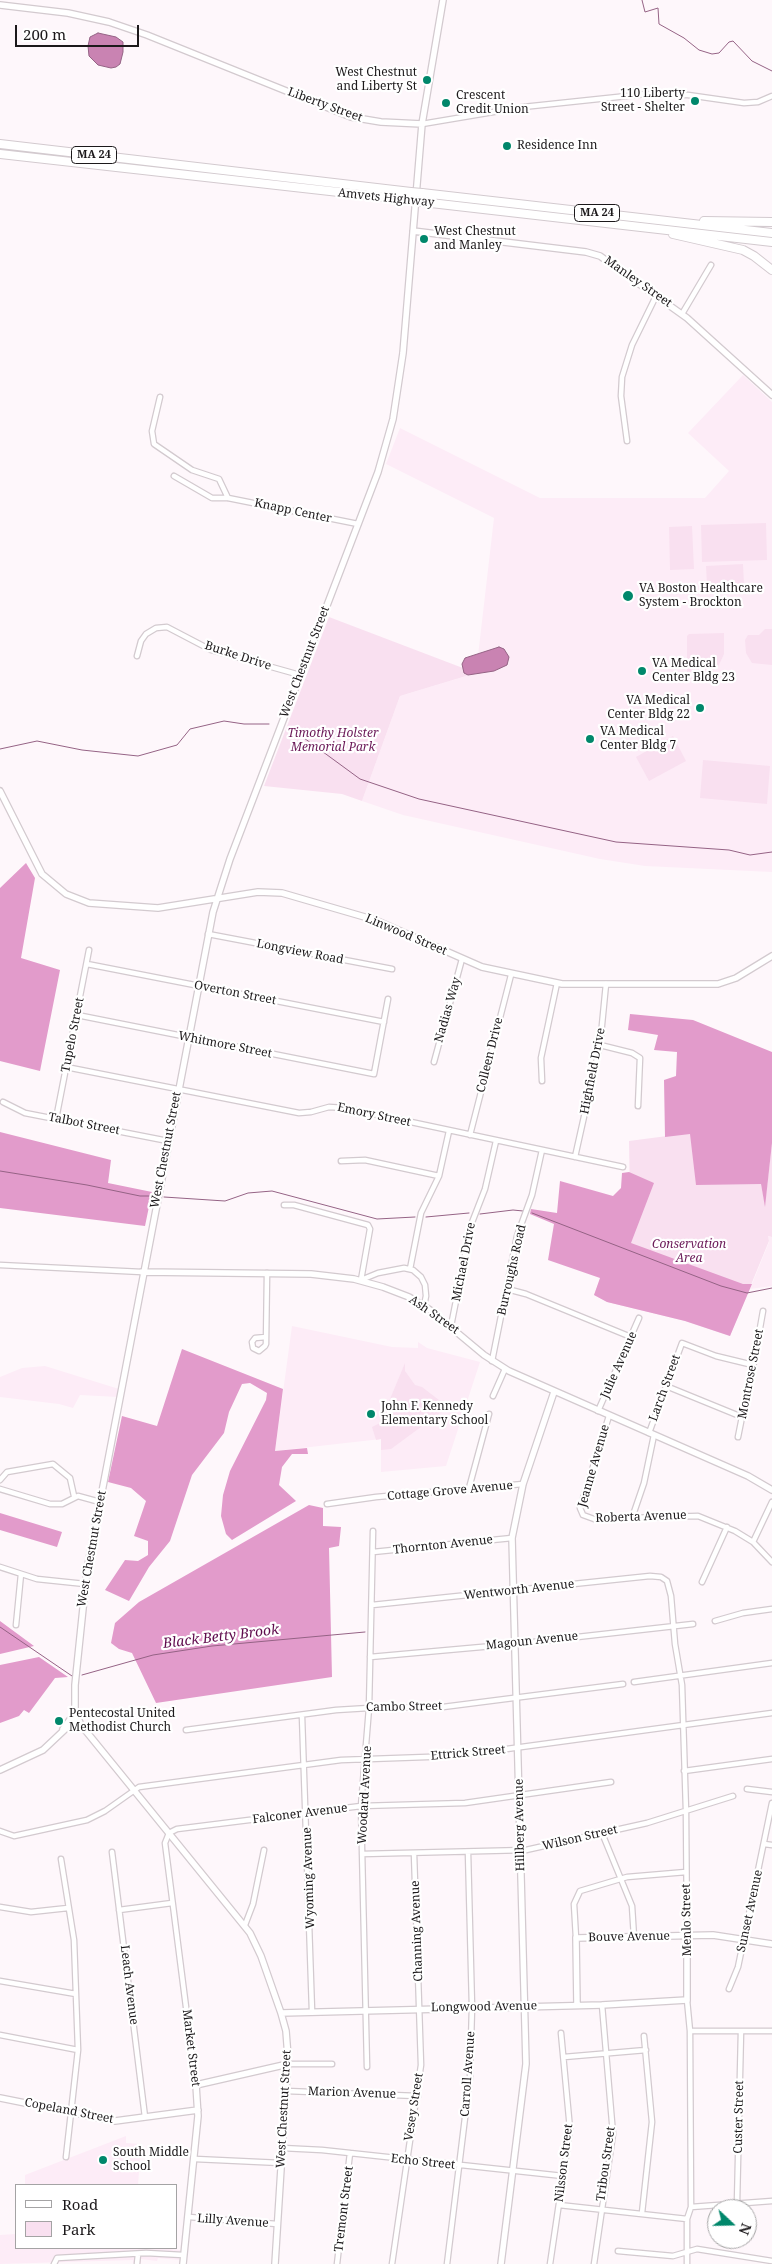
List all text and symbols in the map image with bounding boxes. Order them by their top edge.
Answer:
scale bar [18,15,141,47]
text: 200 m [23,24,66,44]
place label: West Chestnut and Liberty St [335,66,417,94]
marker: West Chestnut and Liberty St [421,74,433,86]
street label: Liberty Street [286,85,364,125]
place label: 110 Liberty Street - Shelter [601,87,685,115]
place label: Crescent Credit Union [456,89,529,117]
marker: 110 Liberty Street - Shelter [689,95,701,107]
marker: Crescent Credit Union [440,97,452,109]
place label: Residence Inn [517,139,597,153]
marker: Residence Inn [501,140,513,152]
road number: MA 24 [72,146,116,164]
street label: Amvets Highway [337,186,435,210]
road number: MA 24 [574,204,620,222]
place label: West Chestnut and Manley [434,225,516,253]
marker: West Chestnut and Manley [418,233,430,245]
street label: Manley Street [601,253,675,311]
street label: Knapp Center [253,496,333,526]
place label: VA Boston Healthcare System - Brockton [639,582,763,610]
marker: VA Boston Healthcare System - Brockton [621,589,635,603]
street label: West Chestnut Street [277,604,333,720]
street label: Burke Drive [203,638,273,674]
place label: VA Medical Center Bldg 23 [652,657,735,685]
marker: VA Medical Center Bldg 23 [636,665,648,677]
place label: VA Medical Center Bldg 22 [607,694,690,722]
marker: VA Medical Center Bldg 22 [694,702,706,714]
place label: VA Medical Center Bldg 7 [600,725,676,753]
park label: Timothy Holster Memorial Park [287,727,379,755]
marker: VA Medical Center Bldg 7 [584,733,596,745]
street label: Linwood Street [363,911,449,959]
street label: Longview Road [255,937,345,967]
street label: Nadias Way [432,976,464,1044]
street label: Overton Street [193,978,277,1008]
street label: Tupelo Street [59,996,87,1074]
street label: Colleen Drive [474,1016,506,1094]
street label: Highfield Drive [578,1027,608,1115]
street label: Whitmore Street [177,1029,273,1061]
street label: West Chestnut Street [148,1091,184,1209]
street label: Emory Street [336,1100,412,1130]
street label: Talbot Street [47,1110,121,1138]
street label: Michael Drive [449,1221,479,1303]
street label: Burroughs Road [495,1223,529,1317]
park label: Conservation Area [652,1238,726,1266]
street label: Ash Street [406,1292,462,1338]
street label: Montrose Street [735,1328,767,1420]
street label: Julie Avenue [598,1329,640,1401]
street label: Larch Street [646,1353,684,1423]
place label: John F. Kennedy Elementary School [381,1400,488,1428]
marker: John F. Kennedy Elementary School [365,1408,377,1420]
street label: Jeanne Avenue [575,1423,613,1509]
street label: Cottage Grove Avenue [387,1478,513,1504]
street label: West Chestnut Street [75,1490,109,1608]
street label: Roberta Avenue [595,1508,687,1526]
street label: Thornton Avenue [392,1533,494,1557]
street label: Wentworth Avenue [463,1577,575,1603]
water label: Black Betty Brook [162,1622,280,1652]
street label: Magoun Avenue [485,1629,579,1653]
street label: Cambo Street [366,1699,442,1715]
place label: Pentecostal United Methodist Church [69,1707,175,1735]
marker: Pentecostal United Methodist Church [53,1715,65,1727]
street label: Ettrick Street [430,1743,506,1763]
street label: Woodard Avenue [355,1745,375,1845]
street label: Hillberg Avenue [512,1779,528,1871]
street label: Falconer Avenue [252,1801,348,1827]
street label: Wilson Street [541,1822,619,1854]
street label: Wyoming Avenue [300,1827,318,1929]
street label: Sunset Avenue [734,1868,766,1954]
street label: Channing Avenue [408,1880,426,1982]
street label: Menlo Street [679,1884,695,1956]
street label: Bouve Avenue [588,1929,670,1945]
street label: Leach Avenue [117,1944,141,2026]
street label: Longwood Avenue [431,1999,537,2015]
street label: Market Street [179,2009,203,2087]
street label: Carroll Avenue [458,2031,478,2117]
street label: West Chestnut Street [274,2050,294,2168]
street label: Vesey Street [401,2072,427,2142]
street label: Custer Street [731,2080,747,2154]
street label: Marion Avenue [308,2084,396,2102]
street label: Copeland Street [23,2095,115,2127]
street label: Nilsson Street [552,2123,576,2203]
street label: Tribou Street [594,2126,618,2202]
place label: South Middle School [113,2146,189,2174]
street label: Echo Street [390,2151,456,2173]
marker: South Middle School [97,2154,109,2166]
street label: Tremont Street [332,2165,356,2253]
legend [15,2184,178,2249]
text: Road [62,2194,98,2214]
north arrow [707,2199,757,2249]
street label: Lilly Avenue [197,2211,269,2231]
text: Park [62,2219,95,2239]
text: N [735,2221,756,2238]

